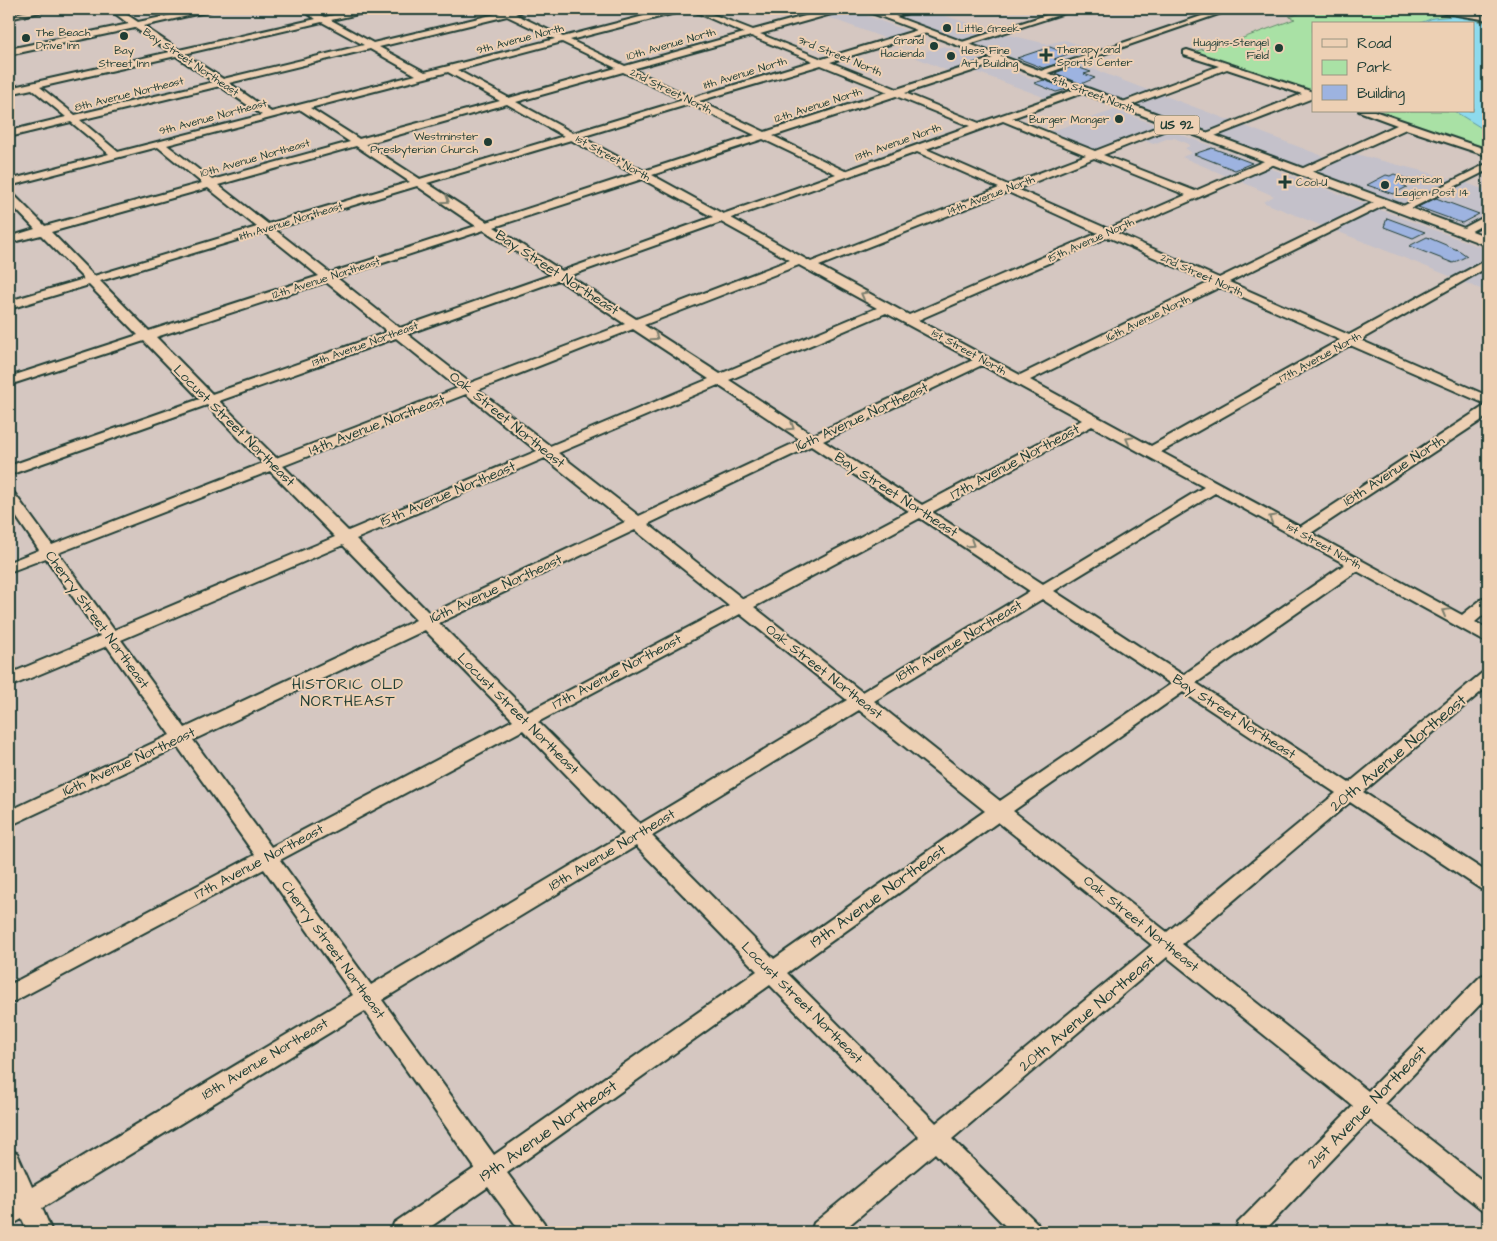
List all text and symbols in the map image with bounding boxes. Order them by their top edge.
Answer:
street label: 9th Avenue North [475,20,566,58]
place label: Little Greek [957,21,1020,36]
marker: Little Greek [941,22,953,34]
legend [1312,22,1474,112]
street label: Bay Street Northeast [140,24,242,101]
street label: 10th Avenue North [625,24,718,64]
place label: The Beach Drive Inn [36,25,91,53]
marker: Bay Street Inn [118,30,130,42]
marker: The Beach Drive Inn [20,32,32,44]
street label: 3rd Street North [796,32,885,80]
place label: Grand Hacienda [880,33,924,61]
text: Road [1357,33,1392,54]
place label: Huggins-Stengel Field [1193,35,1269,63]
marker: Grand Hacienda [928,40,940,52]
place label: Therapy and Sports Center [1057,42,1133,70]
marker: Huggins-Stengel Field [1273,42,1285,54]
place label: Bay Street Inn [98,43,150,71]
place label: Hess Fine Art Building [961,43,1019,72]
marker: Therapy and Sports Center [1039,48,1053,62]
marker: Hess Fine Art Building [945,50,957,62]
street label: 11th Avenue North [702,53,789,93]
text: Park [1357,57,1392,78]
street label: 2nd Street North [628,65,715,118]
street label: 4th Street North [1049,71,1138,117]
street label: 8th Avenue Northeast [73,73,186,115]
text: Building [1357,83,1405,105]
street label: 12th Avenue North [772,84,864,126]
street label: 9th Avenue Northeast [157,95,269,139]
place label: Burger Monger [1029,112,1109,128]
marker: Burger Monger [1113,113,1125,125]
road number: US 92 [1154,116,1200,134]
street label: 13th Avenue North [853,119,944,165]
place label: Westminster Presbyterian Church [370,129,479,158]
street label: 1st Street North [573,131,653,185]
street label: 10th Avenue Northeast [198,135,312,181]
marker: Westminster Presbyterian Church [482,136,494,148]
street label: 14th Avenue North [945,171,1037,219]
place label: American Legion Post 14 [1395,172,1469,201]
marker: Cool-U [1278,175,1292,189]
place label: Cool-U [1296,175,1328,190]
marker: American Legion Post 14 [1379,179,1391,191]
one-way arrow [441,194,450,204]
street label: 11th Avenue Northeast [237,198,345,244]
street label: 15th Avenue North [1046,214,1137,266]
street label: Bay Street Northeast [491,226,623,321]
street label: 2nd Street North [1158,250,1246,300]
street label: 12th Avenue Northeast [270,253,382,303]
one-way arrow [860,291,869,301]
street label: 16th Avenue North [1103,291,1193,345]
street label: 13th Avenue Northeast [310,318,421,370]
street label: 1st Street North [929,325,1009,379]
street label: 17th Avenue North [1276,328,1364,386]
one-way arrow [650,331,659,341]
street label: Locust Street Northeast [169,361,300,492]
street label: Oak Street Northeast [445,367,569,473]
street label: 16th Avenue Northeast [792,377,932,457]
street label: 14th Avenue Northeast [306,390,449,460]
street label: 17th Avenue Northeast [947,419,1084,505]
one-way arrow [786,420,795,430]
street label: 18th Avenue North [1339,431,1449,511]
one-way arrow [1126,436,1135,446]
street label: Bay Street Northeast [830,448,962,543]
street label: 15th Avenue Northeast [377,456,519,532]
one-way arrow [1268,514,1277,524]
street label: 1st Street North [1284,519,1364,573]
one-way arrow [966,538,975,548]
street label: Cherry Street Northeast [40,547,154,693]
street label: 16th Avenue Northeast [426,549,566,629]
street label: 18th Avenue Northeast [892,595,1026,687]
one-way arrow [1442,608,1451,618]
street label: Oak Street Northeast [761,620,887,724]
street label: 17th Avenue Northeast [549,629,686,715]
street label: Locust Street Northeast [453,649,584,780]
street label: Bay Street Northeast [1168,670,1300,765]
district label: HISTORIC OLD NORTHEAST [292,674,404,712]
street label: 20th Avenue Northeast [1325,689,1471,817]
street label: 16th Avenue Northeast [59,722,199,802]
street label: 18th Avenue Northeast [545,804,679,896]
street label: 17th Avenue Northeast [191,819,328,905]
street label: 19th Avenue Northeast [805,839,951,953]
street label: Oak Street Northeast [1079,871,1203,977]
street label: Cherry Street Northeast [276,877,390,1023]
street label: Locust Street Northeast [737,938,868,1069]
street label: 20th Avenue Northeast [1014,949,1160,1077]
street label: 18th Avenue Northeast [198,1013,332,1105]
street label: 21st Avenue Northeast [1302,1040,1432,1174]
street label: 19th Avenue Northeast [475,1075,622,1187]

